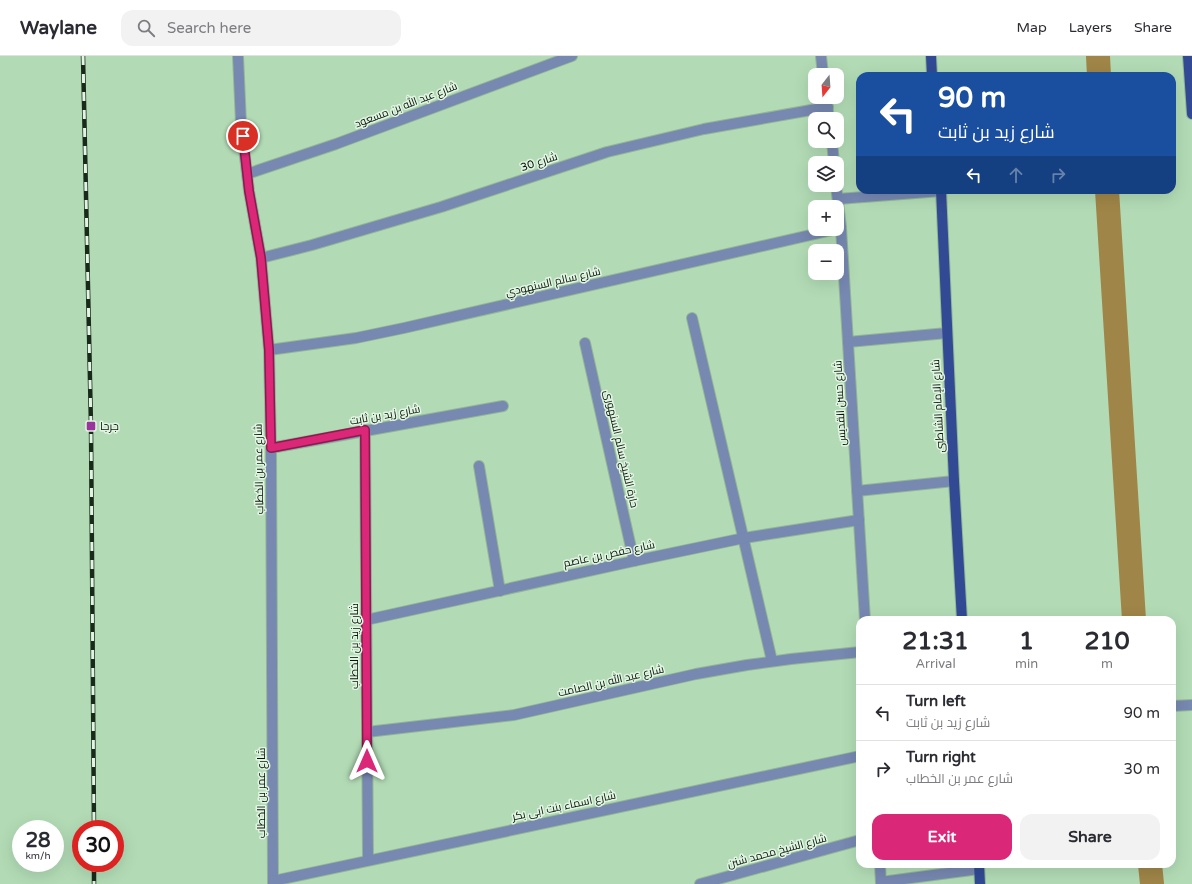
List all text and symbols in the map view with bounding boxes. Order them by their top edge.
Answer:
search box [121,10,401,46]
text: Waylane [20,17,97,39]
icon: search [135,17,157,39]
text: Search here [167,19,251,37]
text: Map [1017,19,1047,36]
text: Layers [1069,19,1112,36]
text: Share [1134,19,1172,36]
north arrow [808,68,844,104]
map controls [808,68,844,280]
street label: شارع عبد الله بن مسعود [352,78,459,131]
text: 90 m [938,81,1006,115]
icon: left [872,88,924,140]
button: search [808,112,844,148]
pin [226,119,260,153]
text: شارع زيد بن ثابت [938,121,1055,143]
icon: arrive [232,125,254,147]
street label: شارع 30 [519,150,559,175]
button: layers [808,156,844,192]
icon: left [963,164,985,186]
icon: ahead [1005,164,1027,186]
icon: right [1047,164,1069,186]
button: + [808,200,844,236]
button: − [808,244,844,280]
street label: شارع سالم السنهودي [504,265,602,301]
street label: شارع الإمام الشاطبى [929,359,948,453]
street label: شارع حسن القديس [831,360,850,446]
street label: حارة الشيخ سالم السنهورى [600,389,641,509]
street label: شارع زيد بن ثابت [349,402,421,429]
marker: جرجا [85,420,97,432]
place label: جرجا [100,420,119,433]
street label: شارع عمر بن الخطاب [252,424,267,514]
street label: شارع حفص بن عاصم [562,538,656,571]
street label: شارع زيد بن الخطاب [348,603,362,689]
text: 21:31 [902,627,969,656]
text: 1 [1019,627,1034,656]
text: 210 [1084,627,1130,656]
text: Arrival [915,656,956,672]
text: min [1015,656,1038,672]
text: m [1101,656,1113,672]
street label: شارع عبد الله بن الصامت [556,661,665,700]
text: Turn left [906,692,966,710]
icon: left [872,702,894,724]
text: 90 m [1123,704,1160,722]
text: شارع زيد بن ثابت [906,715,990,731]
position arrow [346,740,388,782]
street label: شارع عمر بن الخطاب [255,748,269,838]
text: Turn right [906,748,976,766]
icon: right [872,758,894,780]
text: 30 m [1123,760,1160,778]
text: شارع عمر بن الخطاب [906,771,1013,787]
street label: شارع اسماء بنت ابى بكر [510,789,617,825]
button: Exit [872,814,1012,860]
button: Share [1020,814,1160,860]
speed limit sign: 30 [72,820,124,872]
text: 28 [25,829,51,853]
street label: شارع الشيخ محمد شنن [726,831,828,872]
text: km/h [25,850,51,862]

